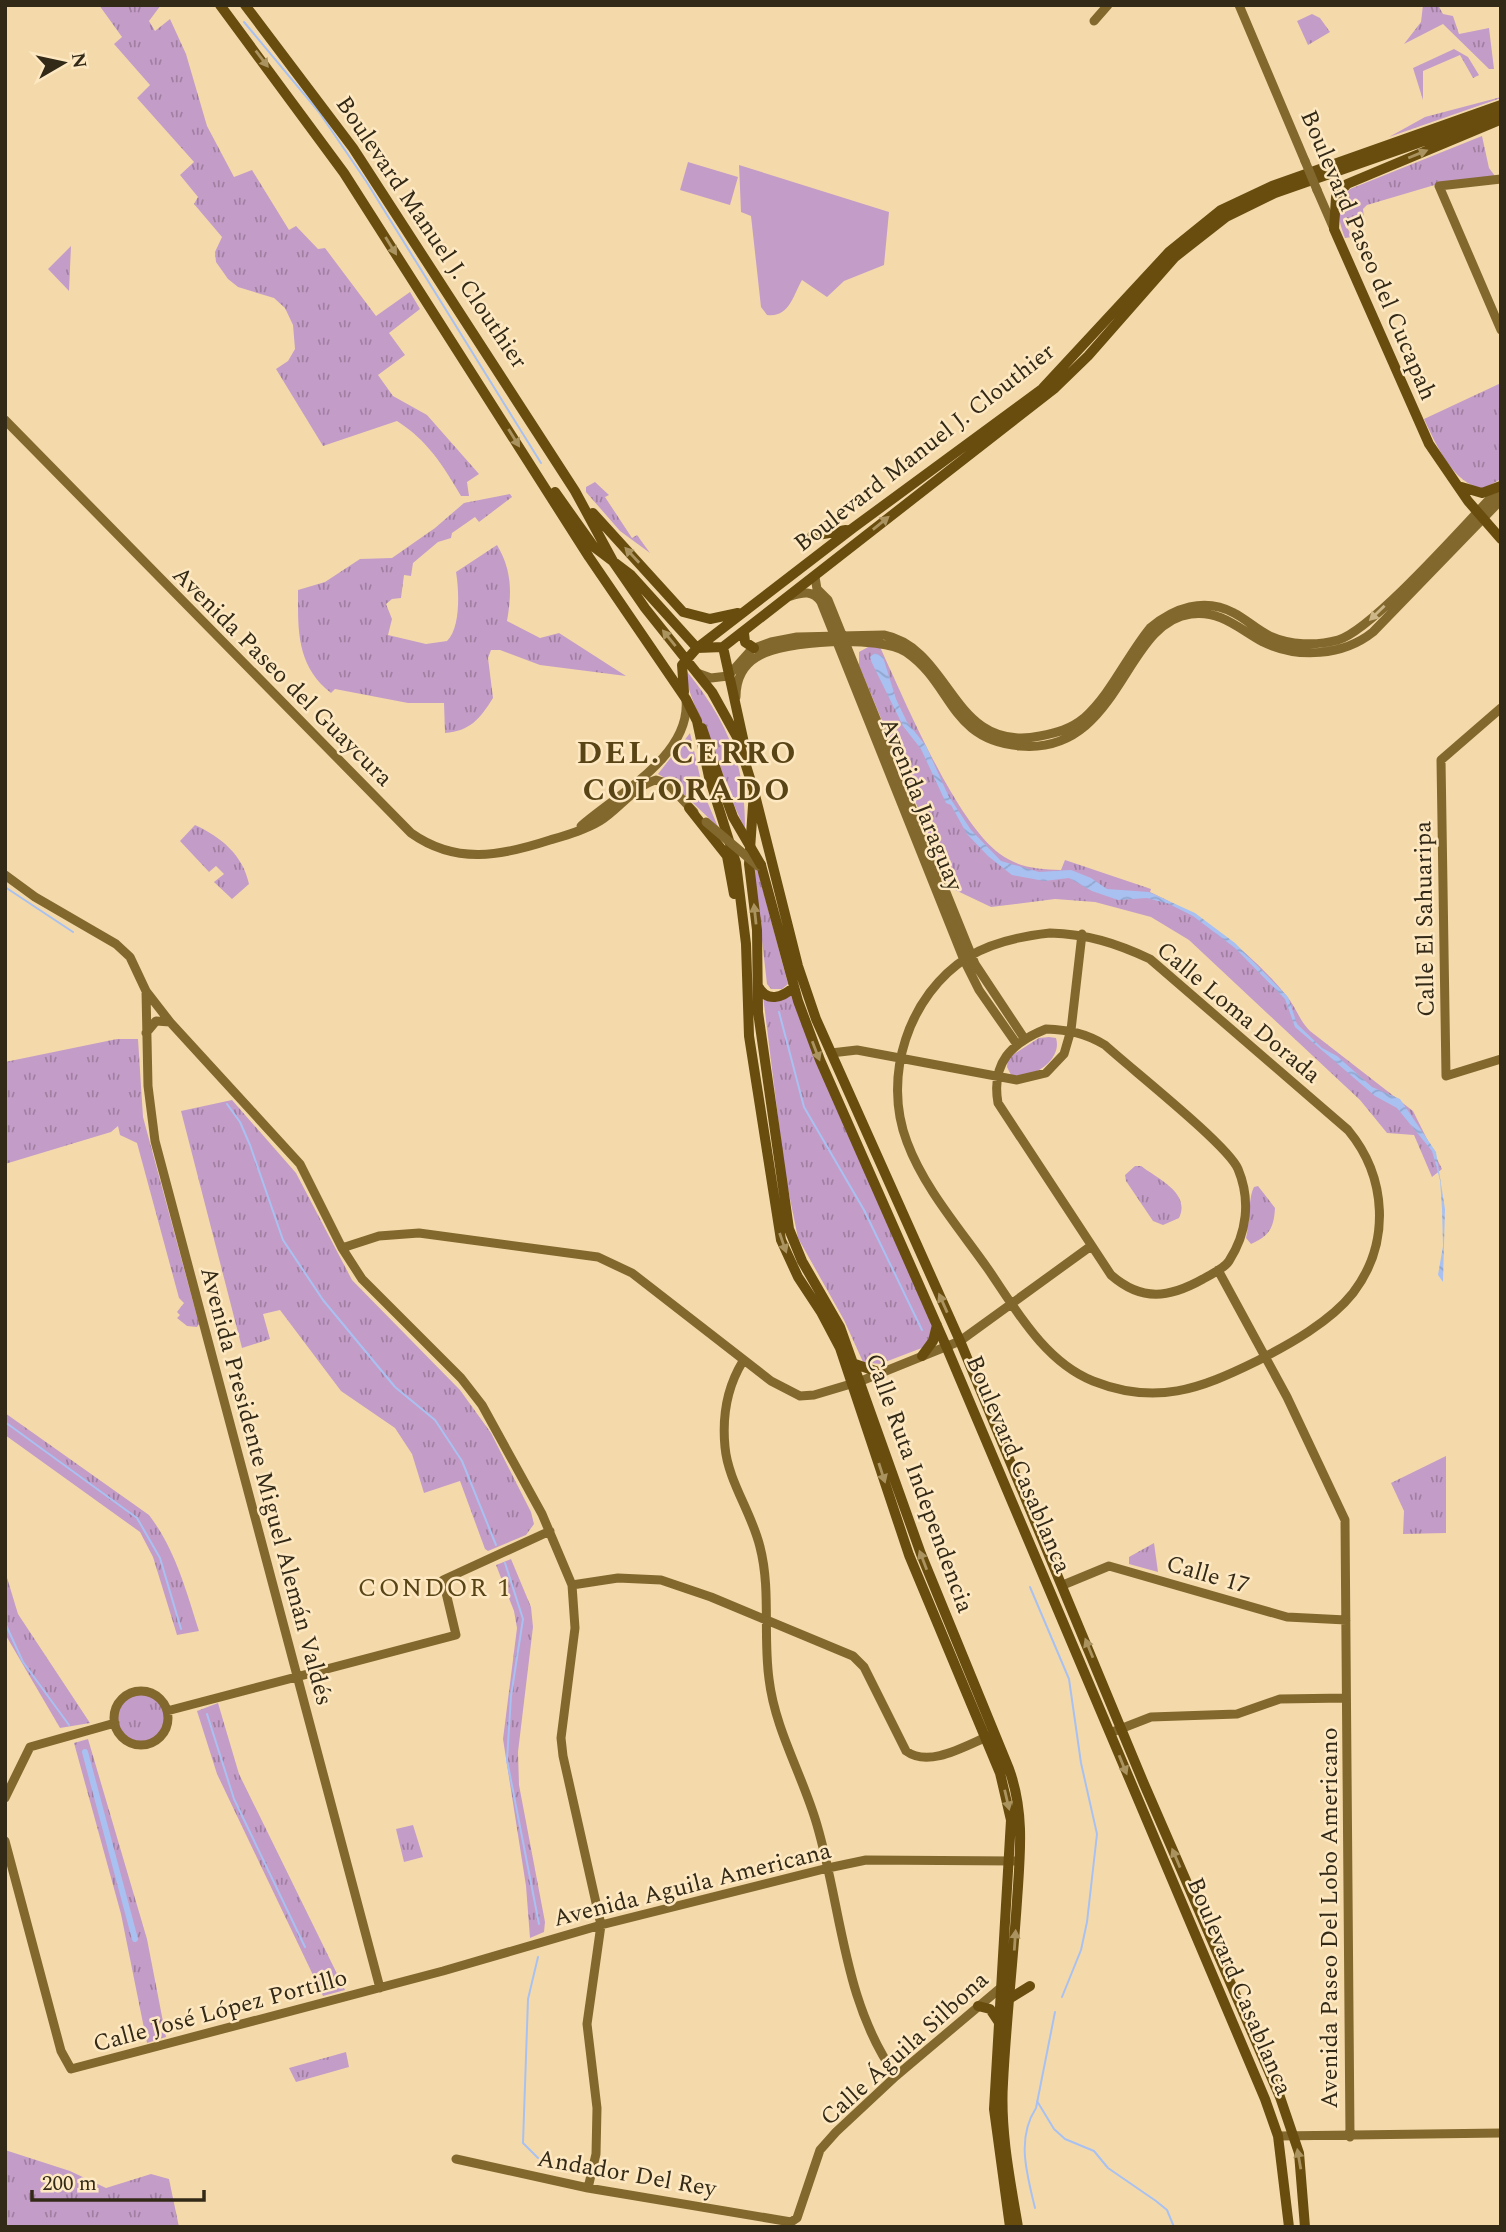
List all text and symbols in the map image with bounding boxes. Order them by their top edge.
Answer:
north arrow [28,28,98,98]
one-way arrow [255,50,269,68]
text: N [63,51,94,71]
street label: Boulevard Manuel J. Clouthier [326,89,536,376]
street label: Boulevard Paseo del Cucapah [1290,105,1446,406]
one-way arrow [1407,149,1428,160]
one-way arrow [385,236,398,256]
street label: Boulevard Manuel J. Clouthier [786,334,1063,561]
one-way arrow [507,428,520,447]
one-way arrow [872,515,890,530]
one-way arrow [624,547,640,564]
street label: Avenida Paseo del Guaycura [164,558,401,796]
one-way arrow [1369,604,1386,620]
one-way arrow [662,630,677,647]
street label: Avenida Jaraguay [870,712,973,898]
district label: DEL. CERRO COLORADO [577,729,797,815]
street label: Calle El Sahuaripa [1405,820,1445,1017]
one-way arrow [749,903,760,925]
street label: Calle Loma Dorada [1148,933,1329,1093]
one-way arrow [811,1040,822,1061]
one-way arrow [778,1233,789,1254]
street label: Avenida Presidente Miguel Alemán Valdés [190,1263,342,1710]
one-way arrow [937,1293,949,1313]
street label: Calle Ruta Independencia [855,1349,983,1618]
street label: Boulevard Casablanca [956,1350,1080,1579]
one-way arrow [877,1463,888,1484]
street label: Calle 17 [1162,1546,1253,1604]
one-way arrow [917,1549,928,1570]
district label: CONDOR 1 [358,1568,512,1608]
one-way arrow [1083,1637,1094,1658]
street label: Avenida Paseo Del Lobo Americano [1312,1727,1348,2109]
one-way arrow [1117,1755,1128,1776]
one-way arrow [1002,1789,1013,1811]
street label: Avenida Aguila Americana [550,1833,835,1937]
one-way arrow [1171,1847,1182,1868]
street label: Boulevard Casablanca [1177,1872,1301,2101]
one-way arrow [1009,1928,1020,1950]
street label: Calle José López Portillo [89,1960,351,2062]
street label: Calle Águila Silbona [812,1963,997,2135]
street label: Andador Del Rey [534,2141,721,2208]
one-way arrow [1293,2148,1304,2170]
scale bar [32,2158,203,2202]
text: 200 m [42,2168,97,2200]

